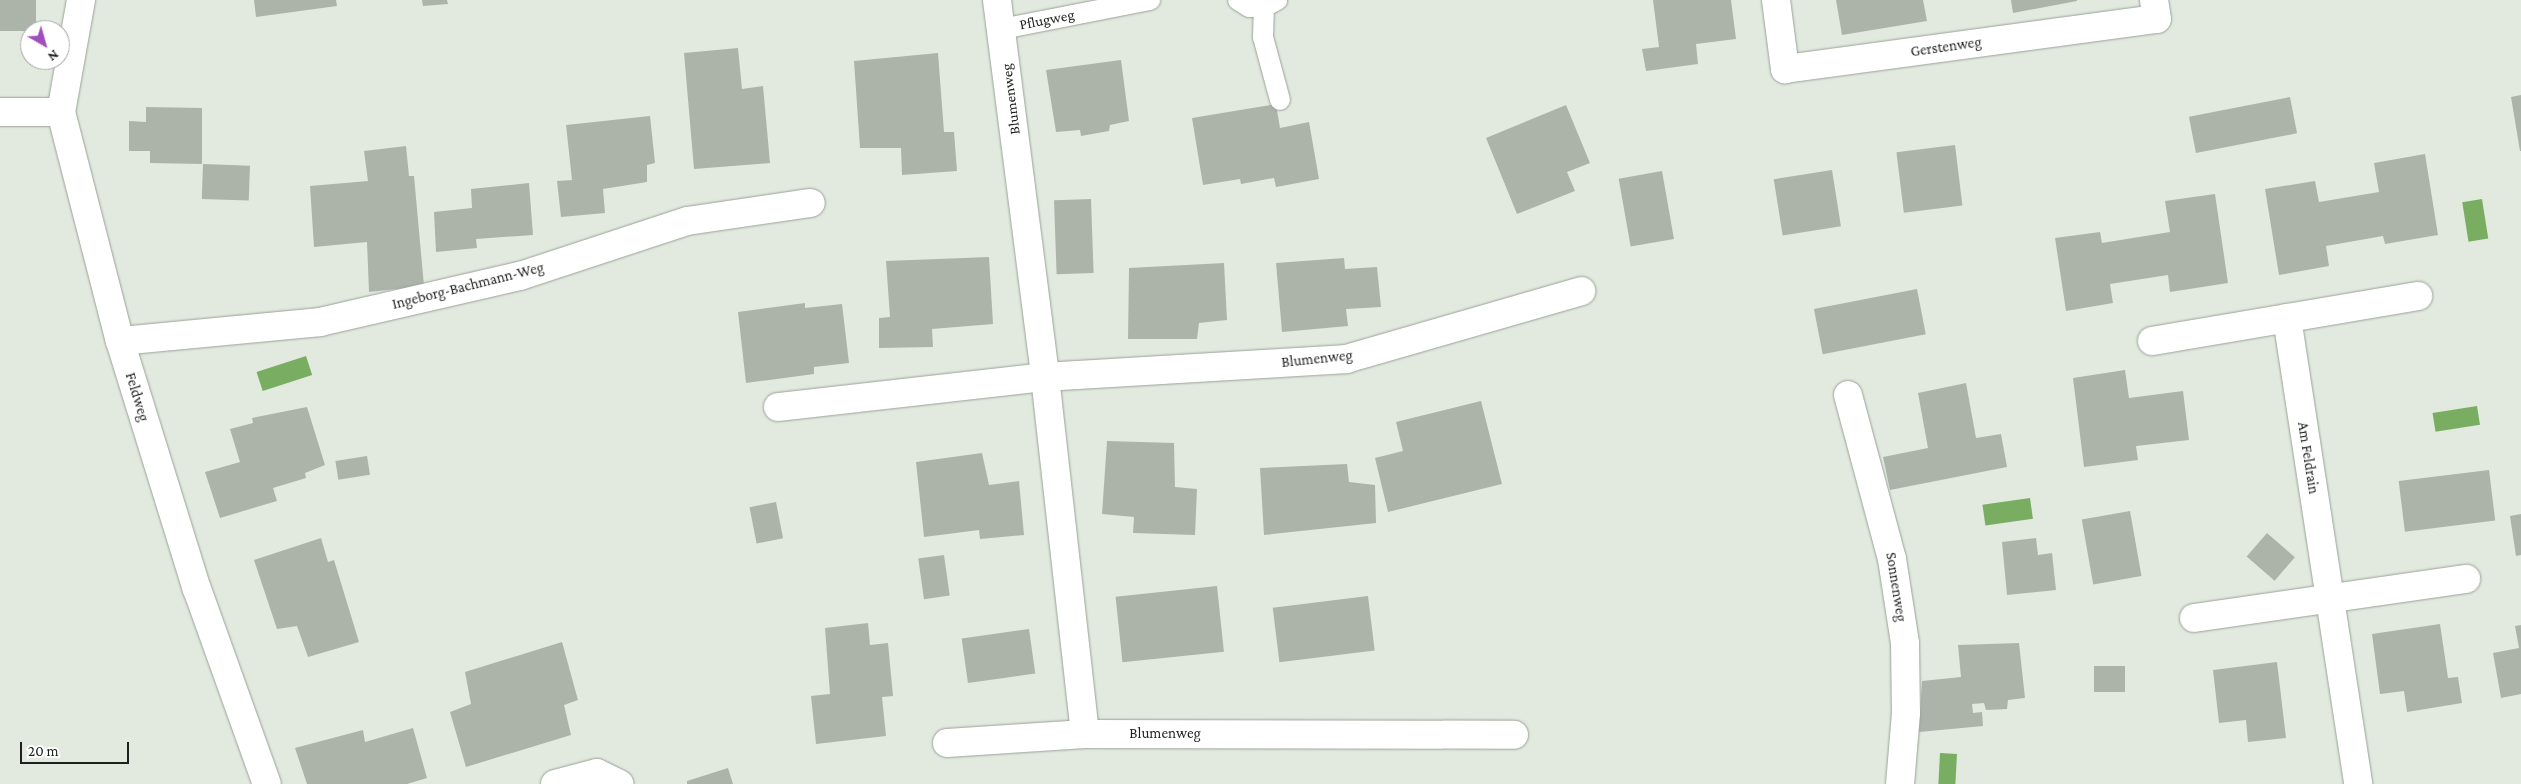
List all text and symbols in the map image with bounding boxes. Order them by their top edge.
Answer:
street label: Pflugweg [1018,6,1076,34]
north arrow [20,20,70,70]
street label: Gerstenweg [1909,33,1983,61]
text: N [45,47,62,65]
street label: Blumenweg [998,62,1024,136]
street label: Ingeborg-Bachmann-Weg [390,258,546,314]
street label: Blumenweg [1280,346,1354,372]
street label: Feldweg [121,370,153,424]
street label: Am Feldrain [2293,421,2323,495]
street label: Sonnenweg [1882,551,1910,623]
street label: Blumenweg [1129,725,1201,743]
scale bar [22,732,131,764]
text: 20 m [28,743,59,759]

